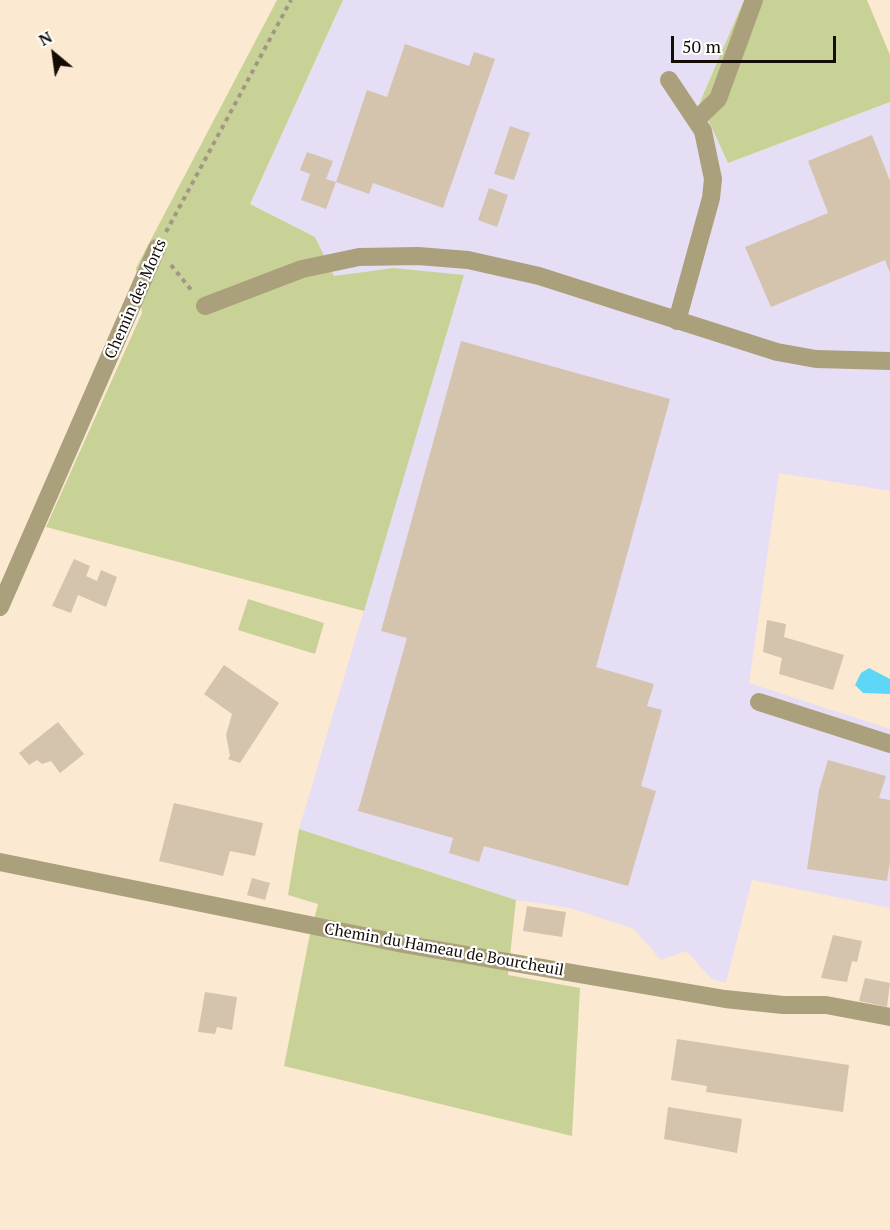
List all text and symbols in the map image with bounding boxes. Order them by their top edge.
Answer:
north arrow [24,24,84,84]
scale bar [674,24,839,62]
text: N [35,26,56,51]
text: 50 m [682,34,721,58]
street label: Chemin des Morts [101,236,171,362]
street label: Chemin du Hameau de Bourcheuil [323,919,565,981]

